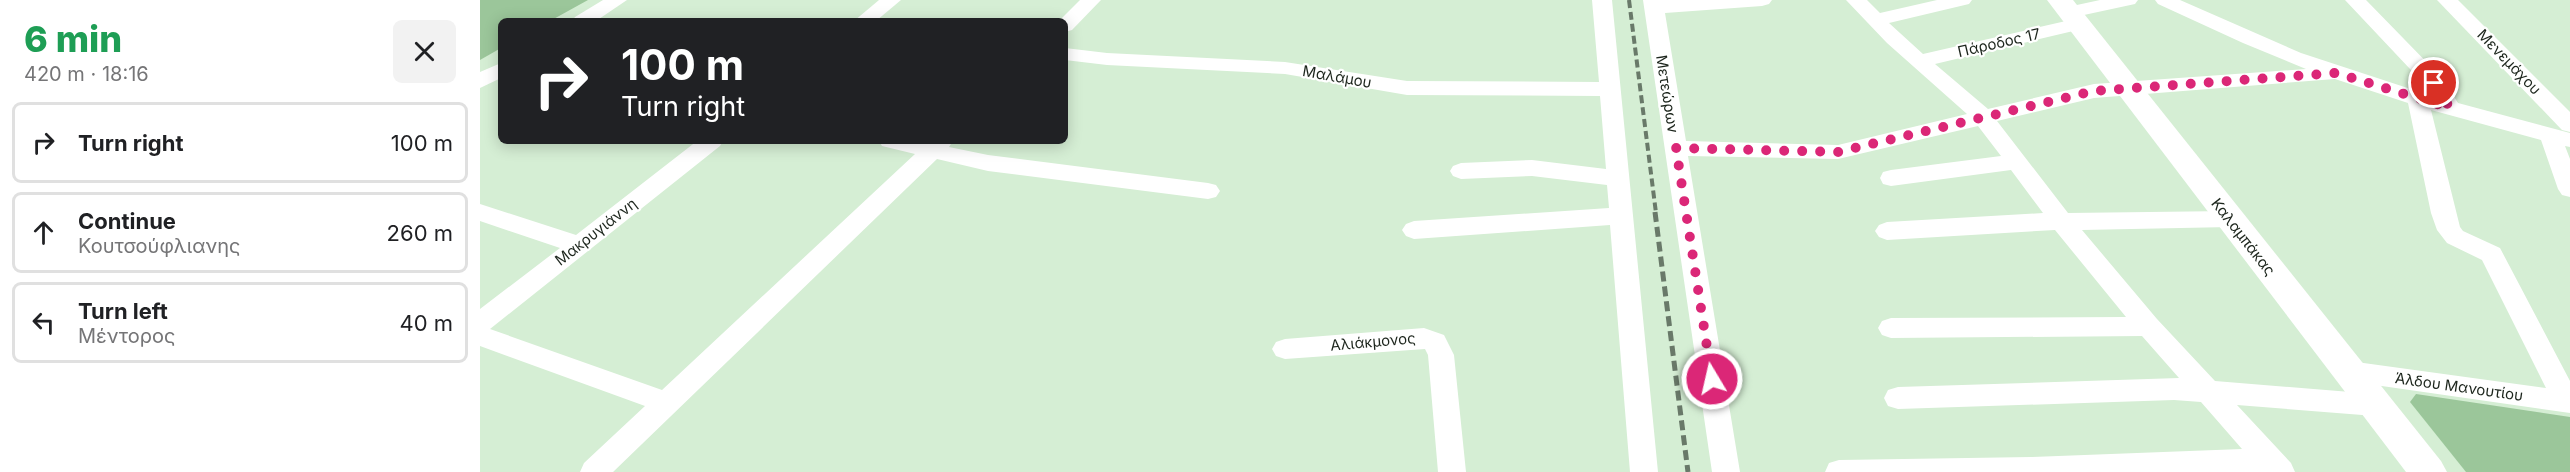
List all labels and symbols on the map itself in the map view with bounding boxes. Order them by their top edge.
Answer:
street label: Πάροδος 17 [1956,24,2042,61]
street label: Μενεμάχου [2473,25,2545,98]
street label: Μετεώρων [1652,54,1683,135]
pin [2408,57,2459,108]
street label: Μαλάμου [1301,61,1373,92]
street label: Μακρυγιάννη [551,194,640,269]
street label: Καλαμπάκας [2207,194,2280,279]
street label: Αλιάκμονος [1330,328,1416,355]
position arrow [1680,347,1744,411]
street label: Άλδου Μανουτίου [2394,368,2524,405]

